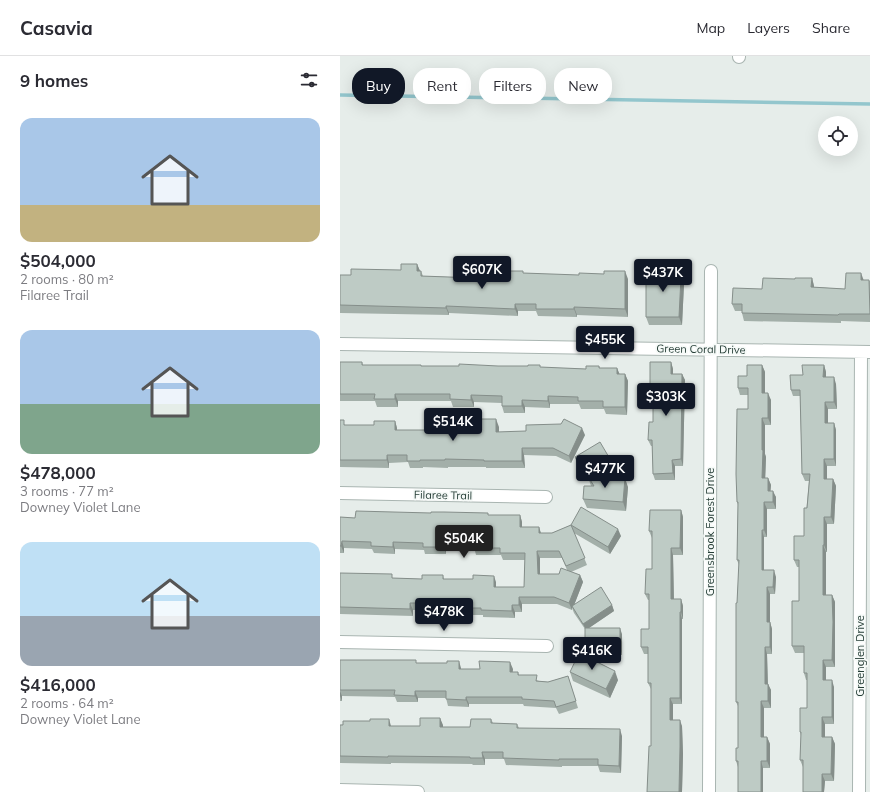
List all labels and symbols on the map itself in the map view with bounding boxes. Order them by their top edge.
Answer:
pin: $607K [454,256,510,290]
pin: $437K [635,259,691,293]
pin: $455K [577,326,633,360]
street label: Green Coral Drive [656,341,746,357]
pin: $303K [638,383,694,417]
pin: $514K [425,408,481,442]
pin: $477K [577,455,633,489]
street label: Greensbrook Forest Drive [703,468,717,596]
street label: Filaree Trail [414,487,472,503]
pin: $504K [436,525,492,559]
pin: $478K [416,598,472,632]
street label: Greenglen Drive [853,615,867,697]
pin: $416K [564,637,620,671]

